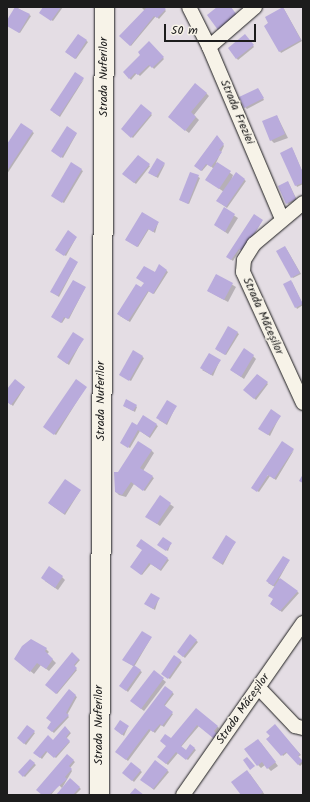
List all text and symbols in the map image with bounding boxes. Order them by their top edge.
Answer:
scale bar [166,16,258,42]
text: 50 m [171,21,198,40]
street label: Strada Nuferilor [97,37,111,117]
street label: Strada Freziei [217,77,257,147]
street label: Strada Măceșilor [239,275,287,357]
street label: Strada Nuferilor [94,361,108,441]
street label: Strada Măceșilor [213,671,273,747]
street label: Strada Nuferilor [92,685,106,765]

